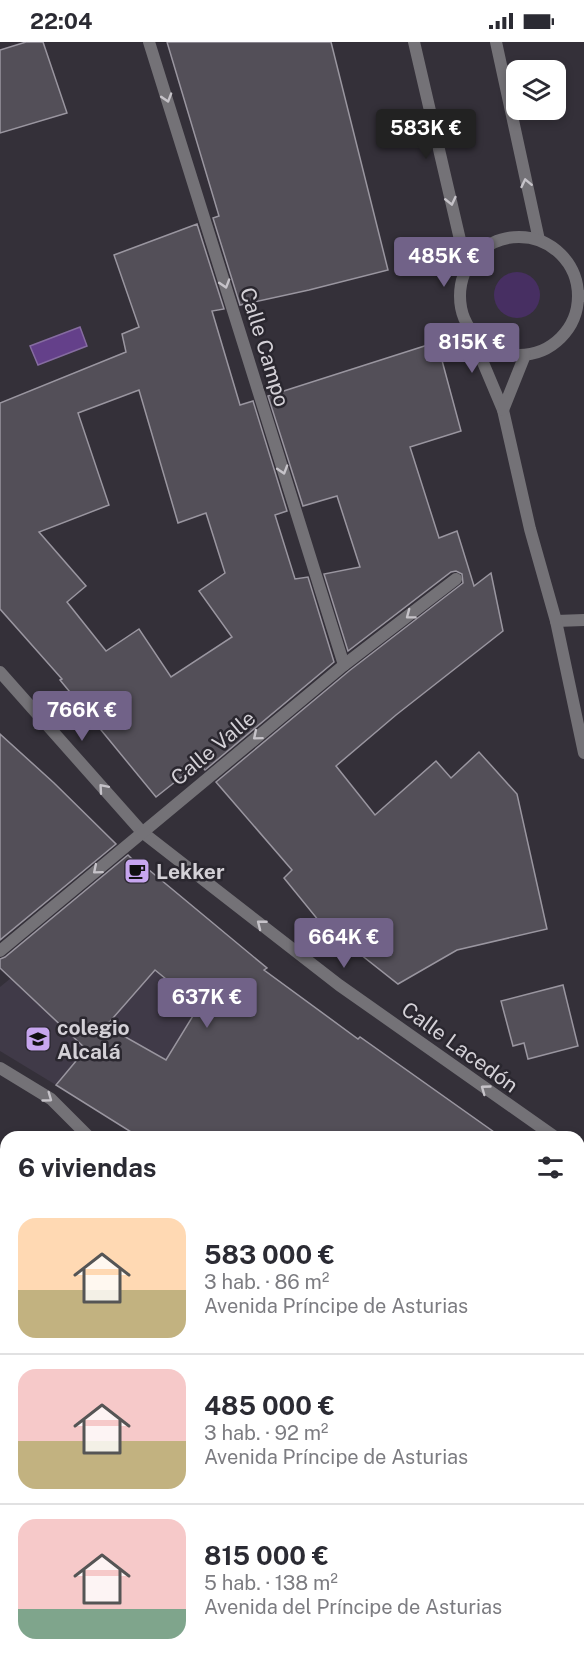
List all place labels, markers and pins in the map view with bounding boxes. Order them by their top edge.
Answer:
pin: 583K € [377,109,475,160]
pin: 485K € [395,237,493,288]
pin: 815K € [423,323,521,374]
pin: 766K € [33,691,131,742]
cafe icon: Lekker [122,856,152,886]
place label: Lekker [156,859,225,884]
pin: 664K € [295,918,393,969]
pin: 637K € [158,978,256,1029]
place label: colegio Alcalá [57,1015,130,1064]
school or university icon: colegio Alcalá [23,1024,53,1054]

